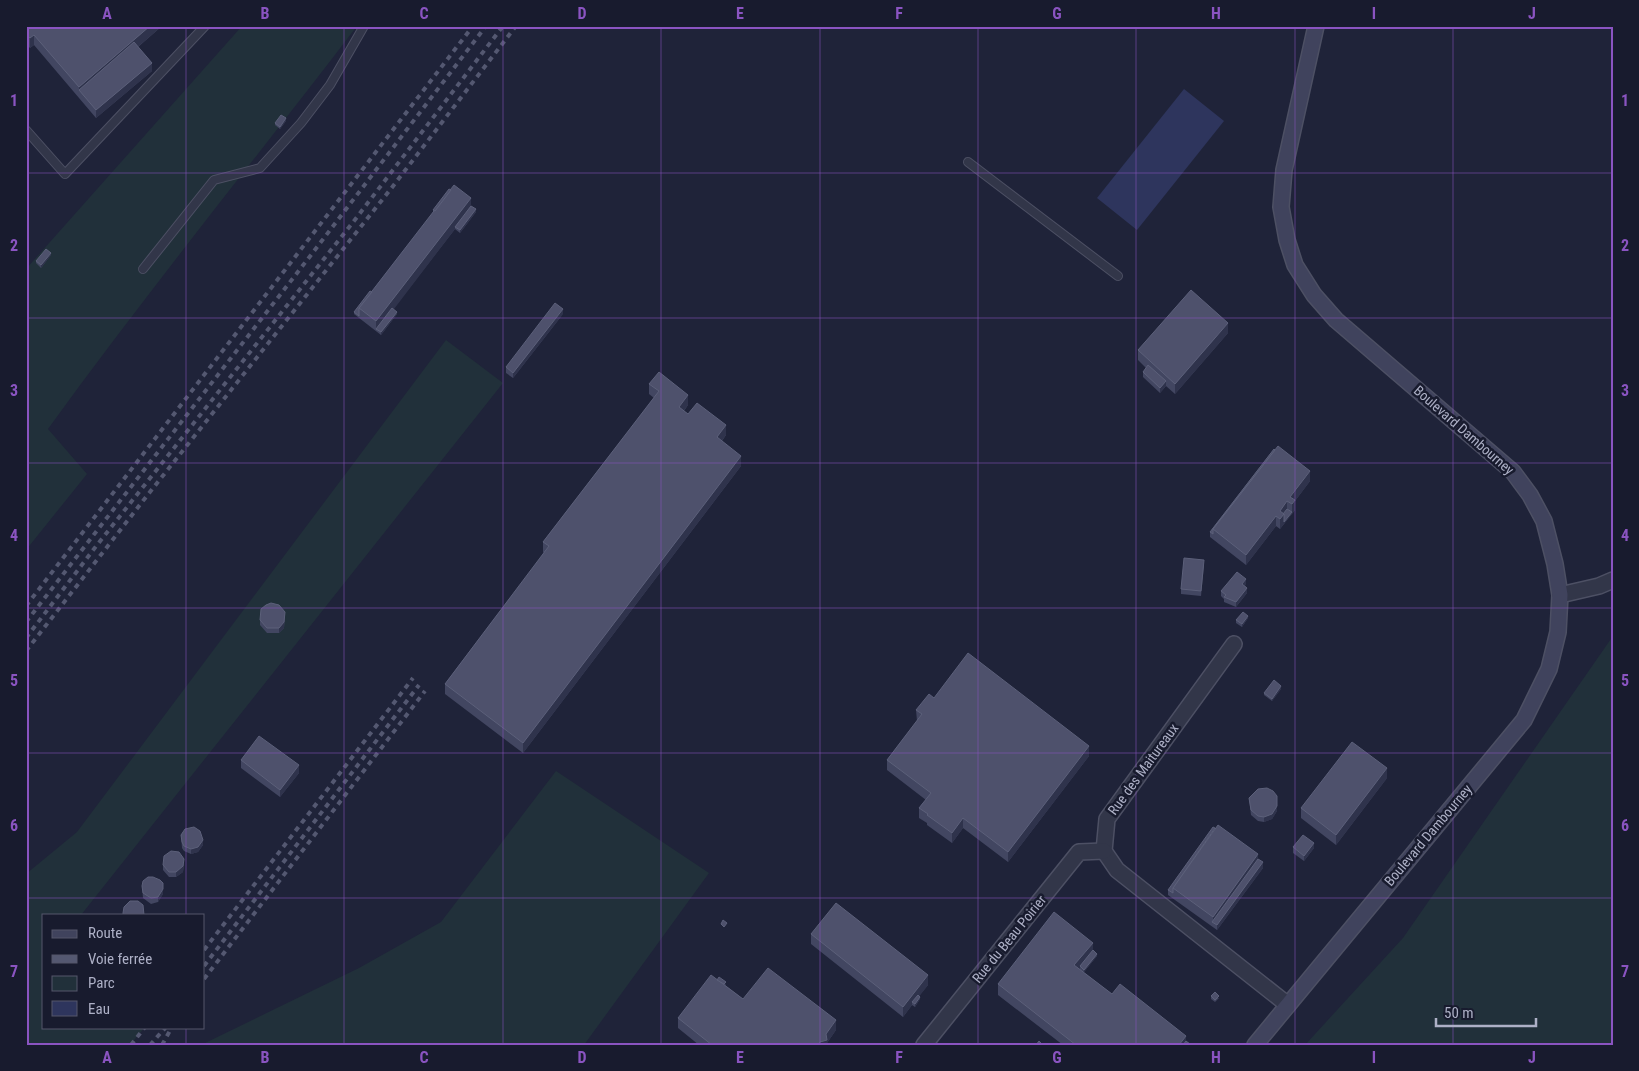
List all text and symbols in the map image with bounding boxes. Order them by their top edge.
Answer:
text: A [102,4,112,23]
text: B [261,4,270,23]
text: C [419,4,429,23]
text: D [577,4,587,23]
text: E [736,4,744,23]
text: F [895,4,903,23]
text: G [1052,4,1062,23]
text: H [1211,4,1221,23]
text: I [1372,4,1376,23]
text: J [1528,4,1536,23]
text: 1 [10,91,18,110]
text: 1 [1621,91,1629,110]
text: 2 [10,236,18,255]
text: 2 [1621,236,1629,255]
text: 3 [10,381,18,400]
text: 3 [1621,381,1629,400]
street label: Boulevard Dambourney [1411,382,1517,478]
text: 4 [10,526,18,545]
text: 4 [1621,526,1629,545]
text: 5 [10,671,18,690]
text: 5 [1621,671,1629,690]
street label: Rue des Maitureaux [1105,720,1181,818]
street label: Boulevard Dambourney [1381,781,1475,889]
text: 6 [10,816,18,835]
text: 6 [1621,816,1629,835]
street label: Rue du Beau Poirier [969,892,1049,986]
legend [42,914,205,1028]
text: Route [88,924,122,942]
text: Voie ferrée [88,950,152,968]
text: 7 [10,962,18,981]
text: 7 [1621,962,1629,981]
text: Parc [88,974,115,992]
scale bar [1436,996,1536,1028]
text: Eau [88,1000,110,1018]
text: 50 m [1444,1004,1474,1022]
text: A [102,1048,112,1067]
text: B [261,1048,270,1067]
text: C [419,1048,429,1067]
text: D [577,1048,587,1067]
text: E [736,1048,744,1067]
text: F [895,1048,903,1067]
text: G [1052,1048,1062,1067]
text: H [1211,1048,1221,1067]
text: I [1372,1048,1376,1067]
text: J [1528,1048,1536,1067]

